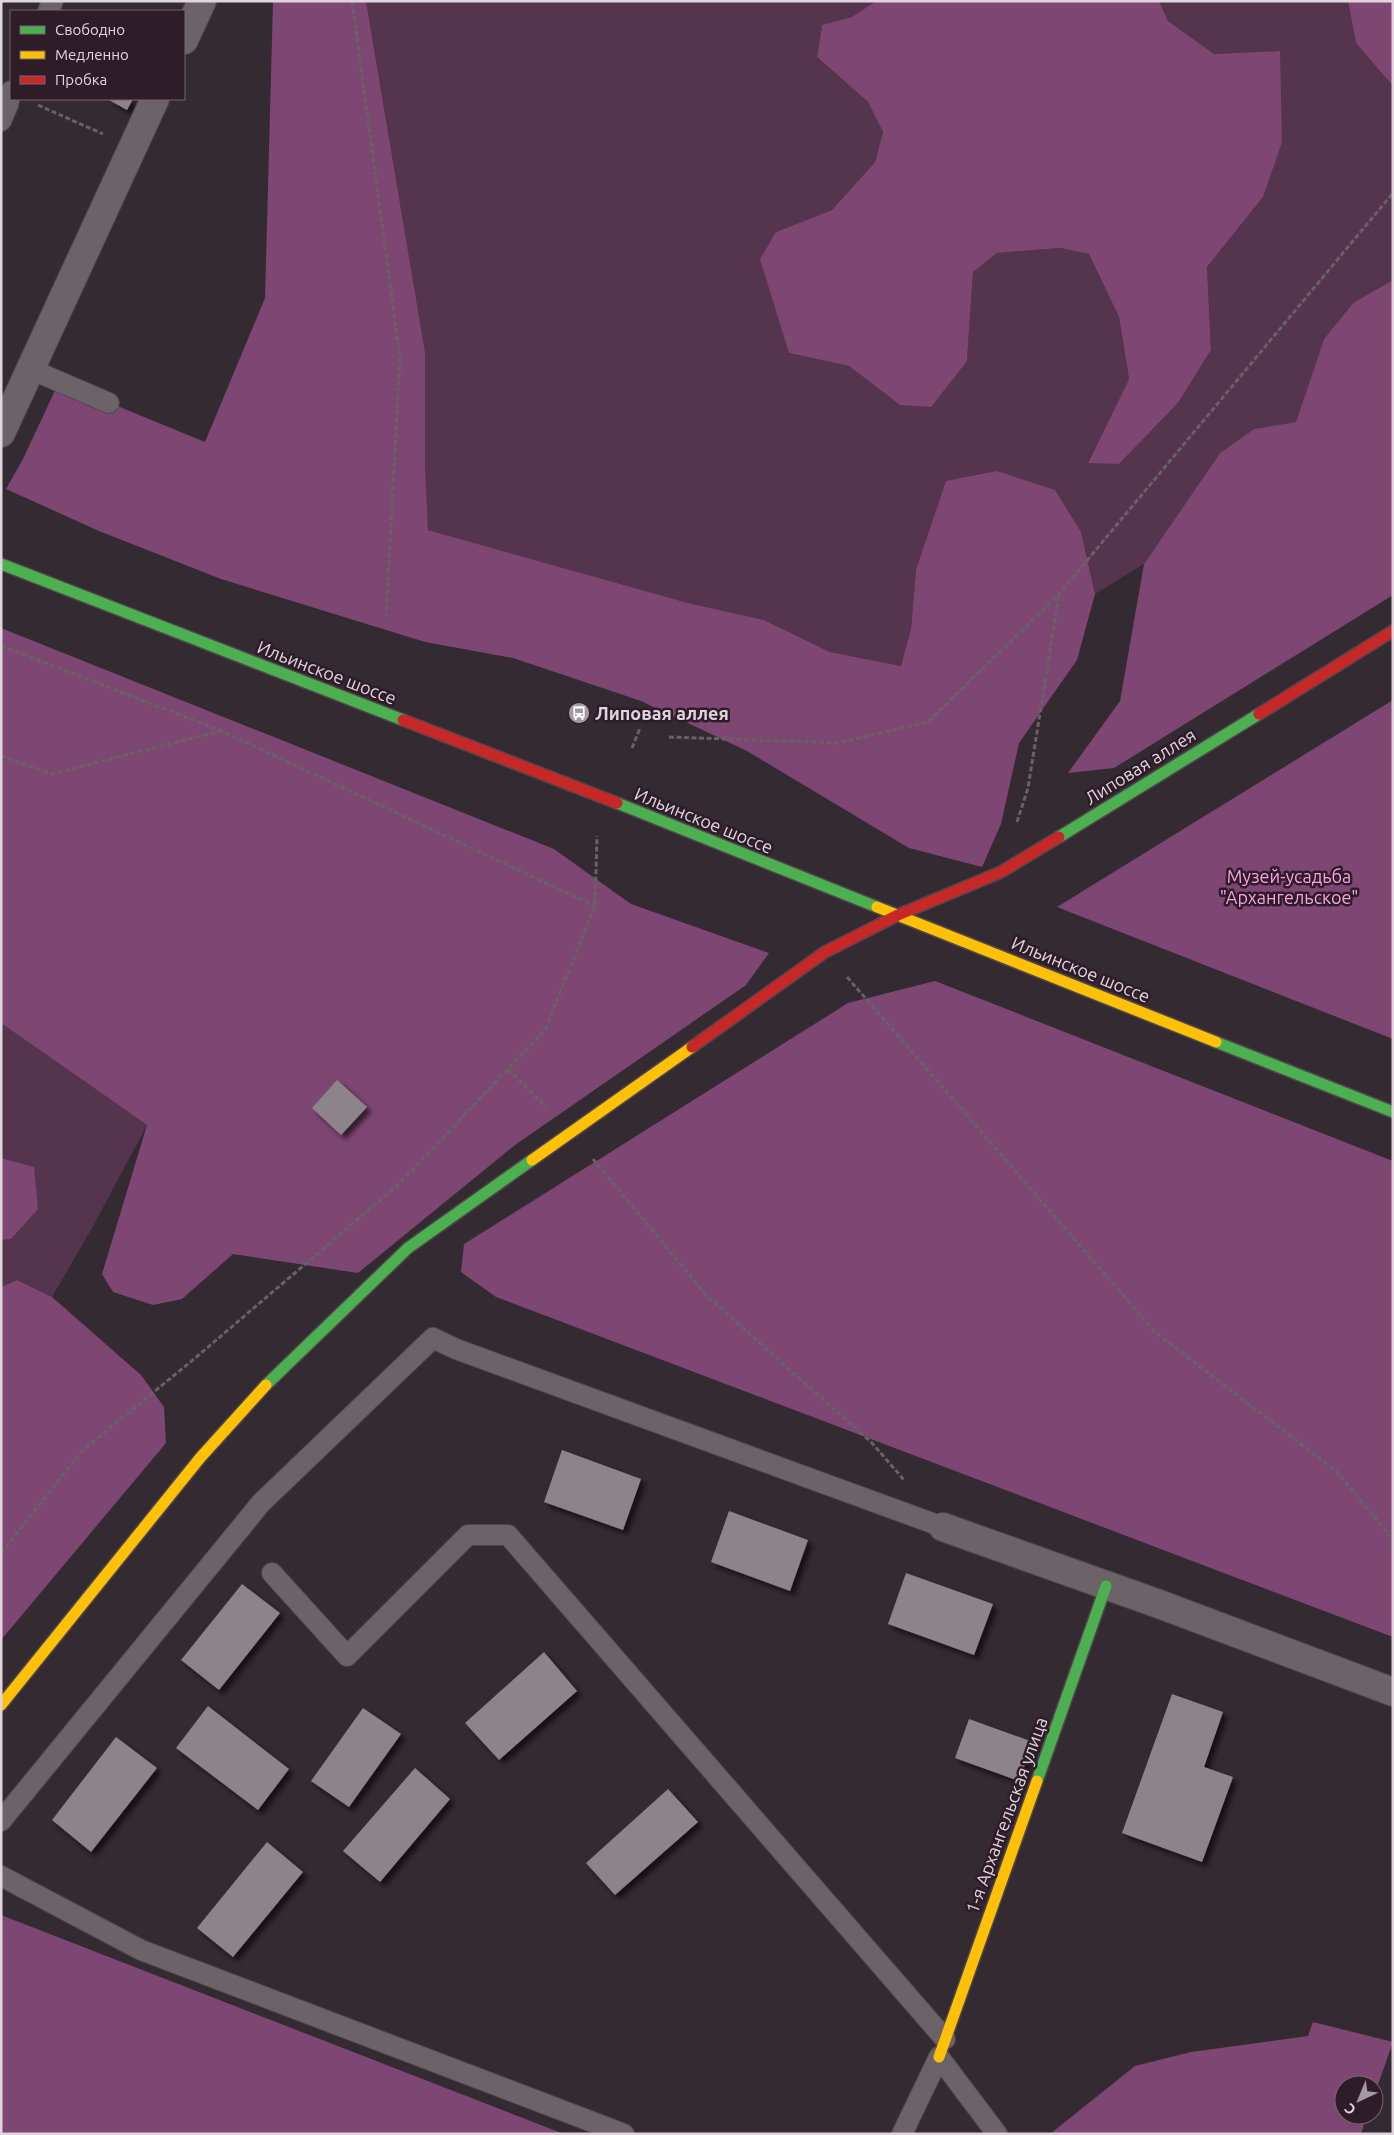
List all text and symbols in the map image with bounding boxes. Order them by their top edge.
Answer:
legend [10,10,185,100]
text: Свободно [55,21,125,38]
text: Медленно [55,46,129,63]
text: Пробка [55,71,107,88]
street label: Ильинское шоссе [255,636,399,708]
bus stop icon: Липовая аллея [567,701,591,725]
place label: Липовая аллея [595,703,729,723]
street label: Липовая аллея [1081,724,1199,808]
street label: Ильинское шоссе [632,783,776,857]
park label: Музей-усадьба "Архангельское" [1220,866,1358,907]
street label: Ильинское шоссе [1009,932,1153,1006]
street label: 1-я Архангельская улица [961,1714,1051,1916]
north arrow [1334,2075,1384,2125]
text: С [1341,2100,1359,2118]

